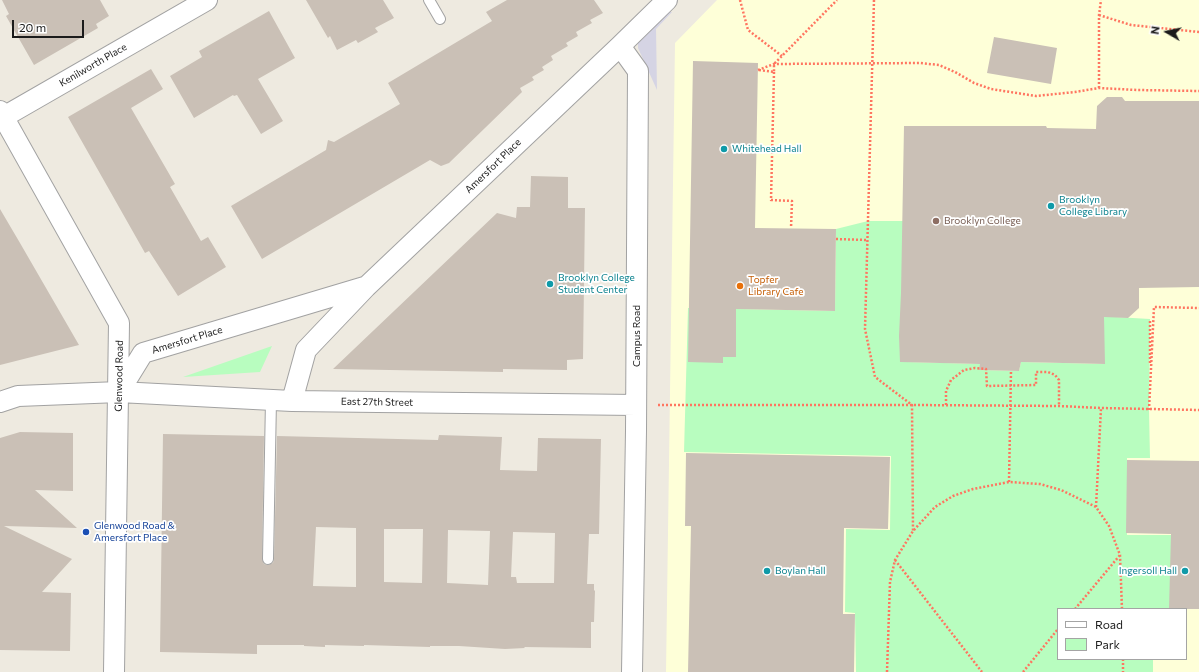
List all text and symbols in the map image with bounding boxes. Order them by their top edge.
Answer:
scale bar [14,12,86,38]
north arrow [1147,12,1187,52]
text: 20 m [19,20,46,34]
text: N [1148,25,1162,35]
street label: Kenilworth Place [57,41,129,89]
street label: Amersfort Place [463,136,523,196]
place label: Whitehead Hall [732,143,802,155]
marker: Whitehead Hall [719,144,729,154]
place label: Brooklyn College Library [1059,194,1127,218]
marker: Brooklyn College Library [1046,201,1056,211]
place label: Brooklyn College [944,215,1021,227]
marker: Brooklyn College [931,216,941,226]
place label: Brooklyn College Student Center [558,272,635,296]
place label: Topfer Library Cafe [748,274,803,298]
marker: Brooklyn College Student Center [545,279,555,289]
marker: Topfer Library Cafe [735,281,745,291]
street label: Campus Road [631,305,643,367]
street label: Amersfort Place [150,324,224,356]
street label: Glenwood Road [112,340,126,412]
street label: East 27th Street [341,395,413,409]
place label: Glenwood Road & Amersfort Place [94,520,175,544]
marker: Glenwood Road & Amersfort Place [81,527,91,537]
place label: Boylan Hall [775,565,826,577]
place label: Ingersoll Hall [1119,565,1177,577]
marker: Boylan Hall [762,566,772,576]
marker: Ingersoll Hall [1180,566,1190,576]
legend [1057,608,1187,660]
text: Road [1095,617,1123,631]
text: Park [1095,637,1120,651]

